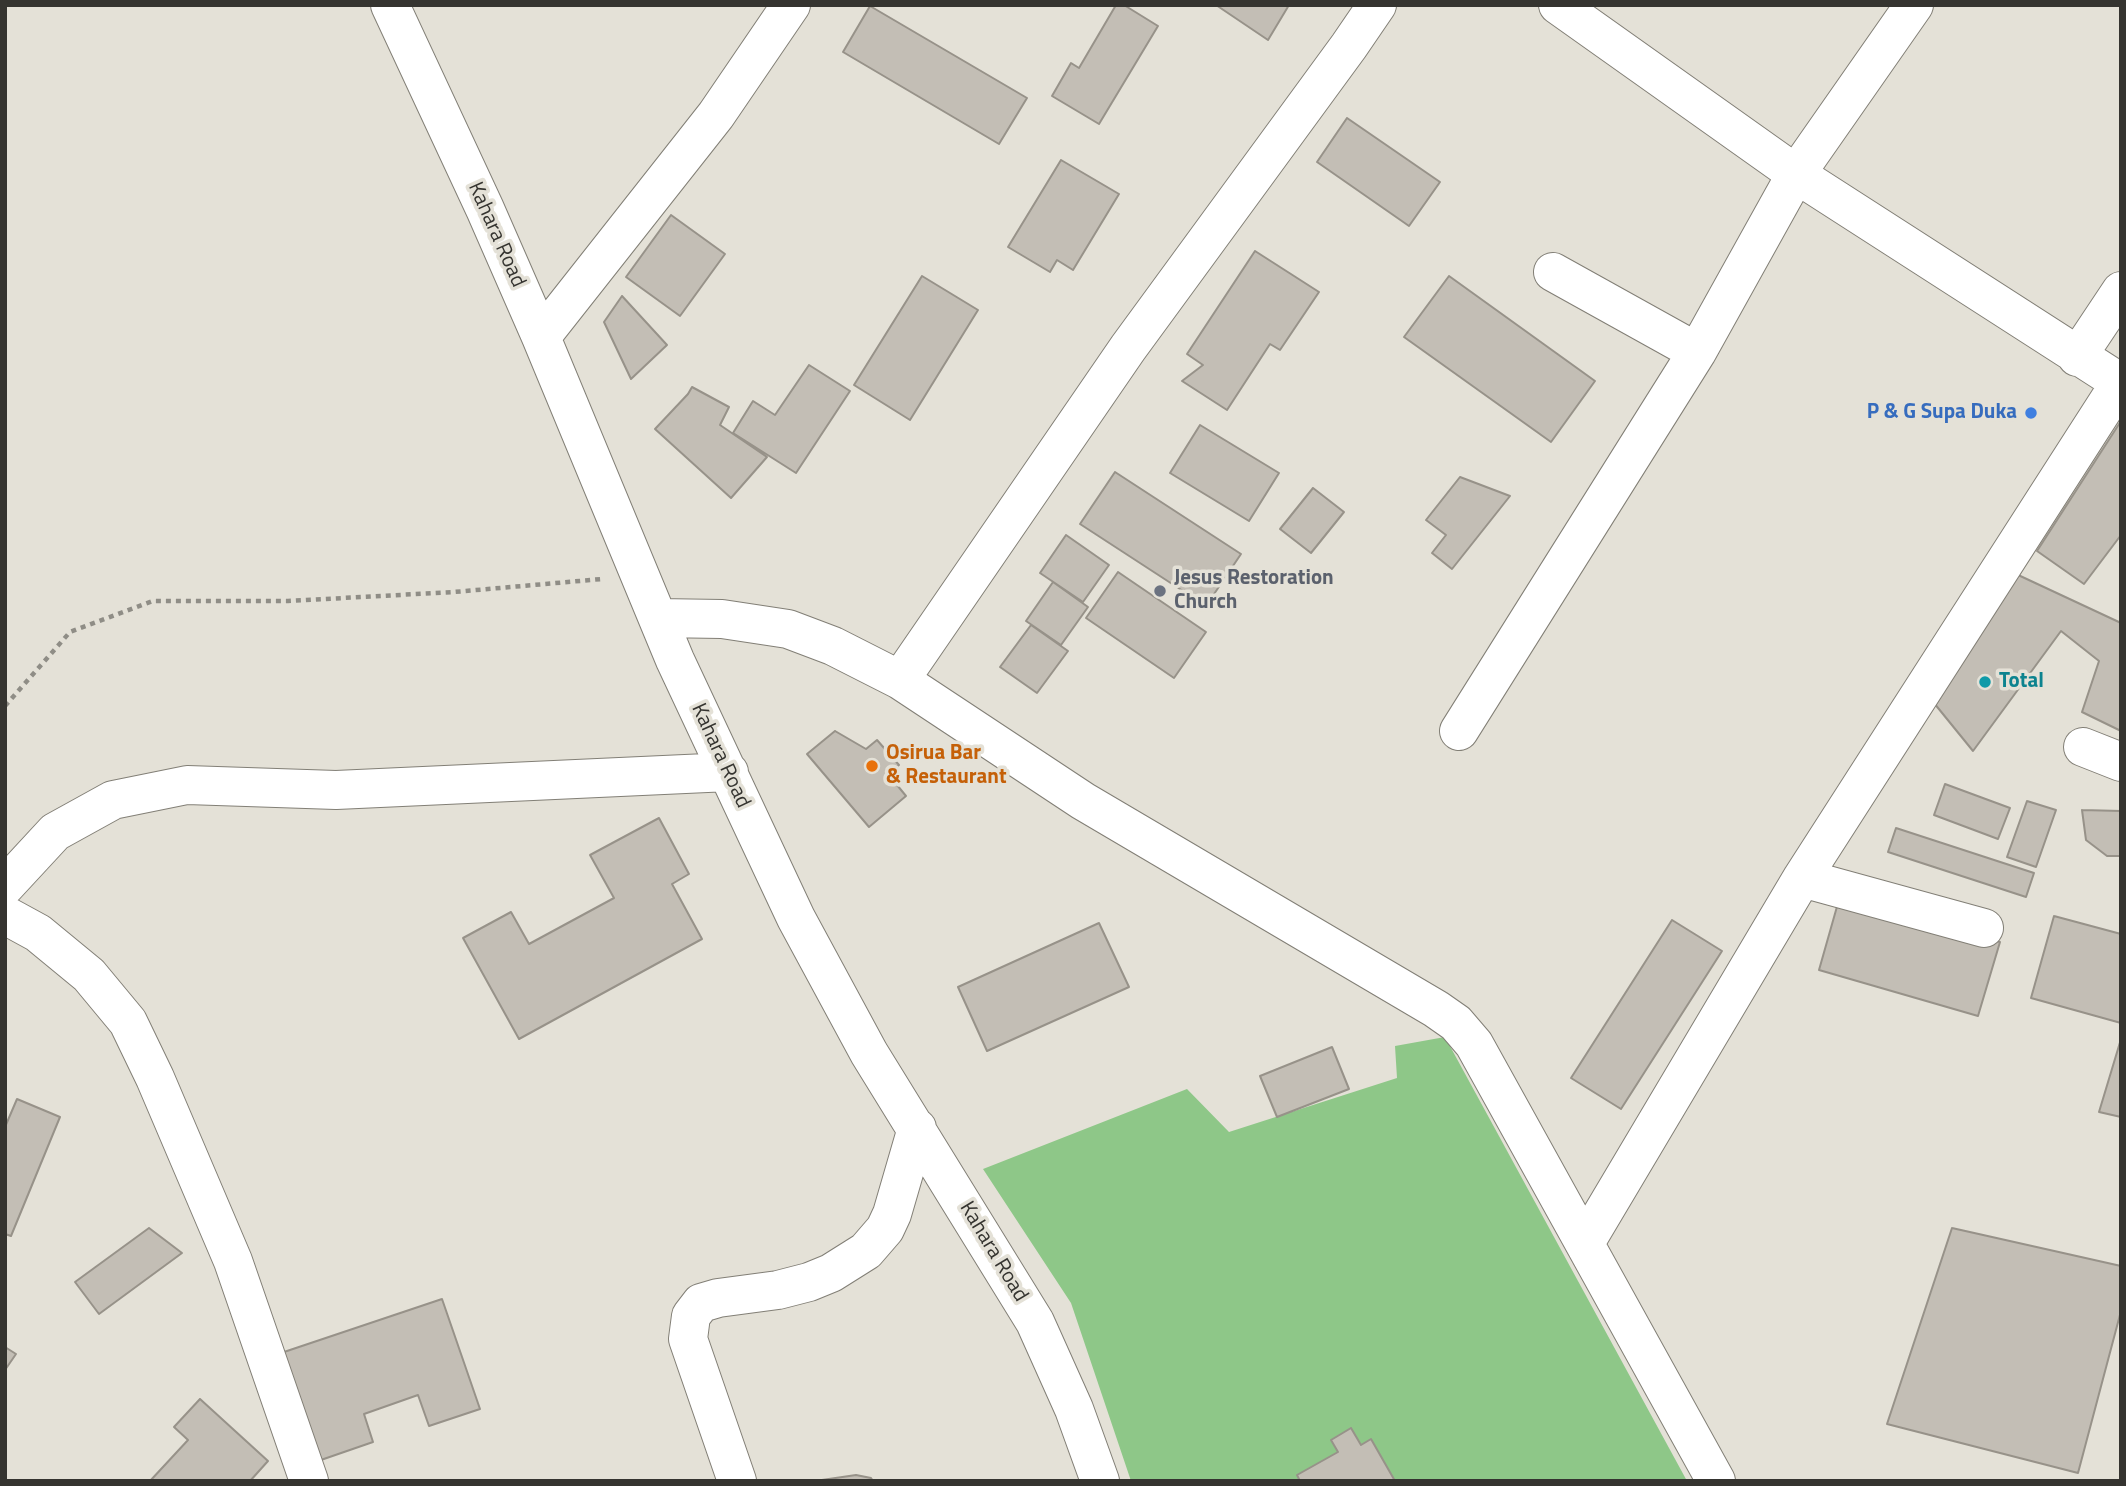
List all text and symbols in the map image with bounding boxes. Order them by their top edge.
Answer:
street label: Kahara Road [462,179,530,291]
place label: P & G Supa Duka [1867,400,2017,426]
marker: P & G Supa Duka [2023,405,2039,421]
place label: Jesus Restoration Church [1174,566,1334,616]
marker: Jesus Restoration Church [1152,583,1168,599]
place label: Total [1999,669,2044,695]
marker: Total [1977,674,1993,690]
street label: Kahara Road [685,700,755,812]
place label: Osirua Bar & Restaurant [886,741,1007,791]
marker: Osirua Bar & Restaurant [864,758,880,774]
street label: Kahara Road [953,1197,1033,1307]

